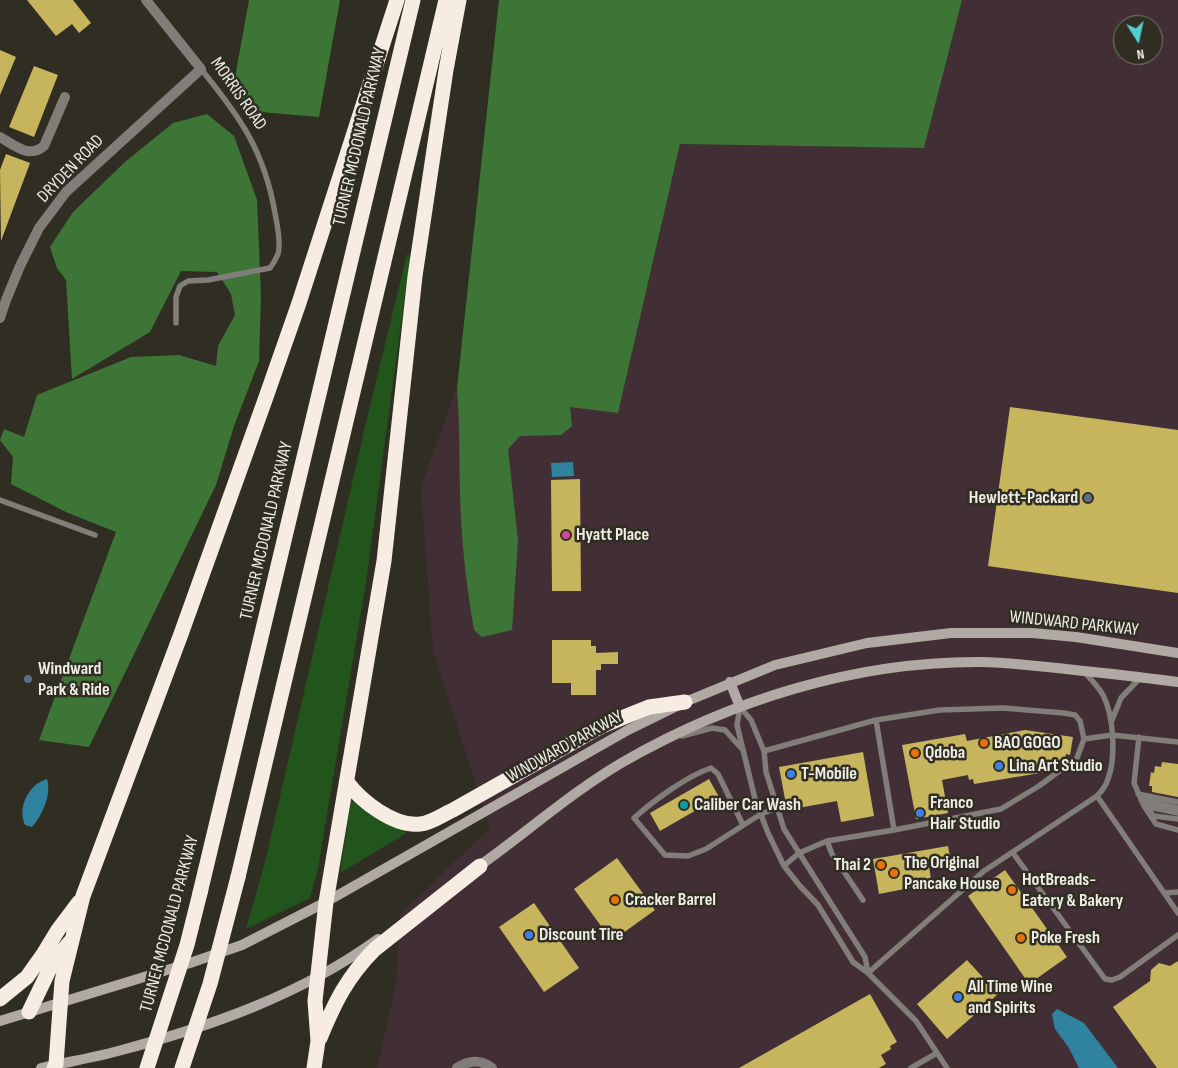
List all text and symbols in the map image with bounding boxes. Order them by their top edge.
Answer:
north arrow [1113,15,1163,65]
text: N [1135,45,1146,63]
street label: TURNER MCDONALD PARKWAY [329,46,391,228]
street label: MORRIS ROAD [205,53,271,135]
street label: DRYDEN ROAD [33,130,109,208]
street label: TURNER MCDONALD PARKWAY [236,440,298,622]
place label: Hewlett-Packard [969,487,1078,509]
marker: Hewlett-Packard [1082,492,1094,504]
place label: Hyatt Place [576,524,649,546]
marker: Hyatt Place [560,529,572,541]
street label: WINDWARD PARKWAY [1008,606,1140,642]
place label: Windward Park & Ride [38,658,110,701]
marker: Windward Park & Ride [22,673,34,685]
street label: WINDWARD PARKWAY [503,706,627,788]
place label: BAO GOGO [994,732,1061,754]
marker: BAO GOGO [978,737,990,749]
place label: Qdoba [925,742,965,764]
marker: Qdoba [909,747,921,759]
place label: Lina Art Studio [1009,755,1103,777]
marker: Lina Art Studio [993,760,1005,772]
place label: T-Mobile [801,763,857,785]
marker: T-Mobile [785,768,797,780]
place label: Franco Hair Studio [930,792,1000,834]
place label: Caliber Car Wash [694,794,801,816]
marker: Caliber Car Wash [678,799,690,811]
marker: Franco Hair Studio [914,807,926,819]
street label: TURNER MCDONALD PARKWAY [136,833,204,1015]
place label: The Original Pancake House [904,852,1000,894]
place label: Thai 2 [834,854,871,876]
marker: Thai 2 [875,859,887,871]
marker: The Original Pancake House [888,867,900,879]
place label: HotBreads- Eatery & Bakery [1022,869,1123,912]
marker: HotBreads- Eatery & Bakery [1006,884,1018,896]
place label: Cracker Barrel [625,889,716,911]
marker: Cracker Barrel [609,894,621,906]
place label: Discount Tire [539,924,624,946]
place label: Poke Fresh [1031,927,1100,949]
marker: Discount Tire [523,929,535,941]
marker: Poke Fresh [1015,932,1027,944]
place label: All Time Wine and Spirits [968,976,1053,1019]
marker: All Time Wine and Spirits [952,991,964,1003]

